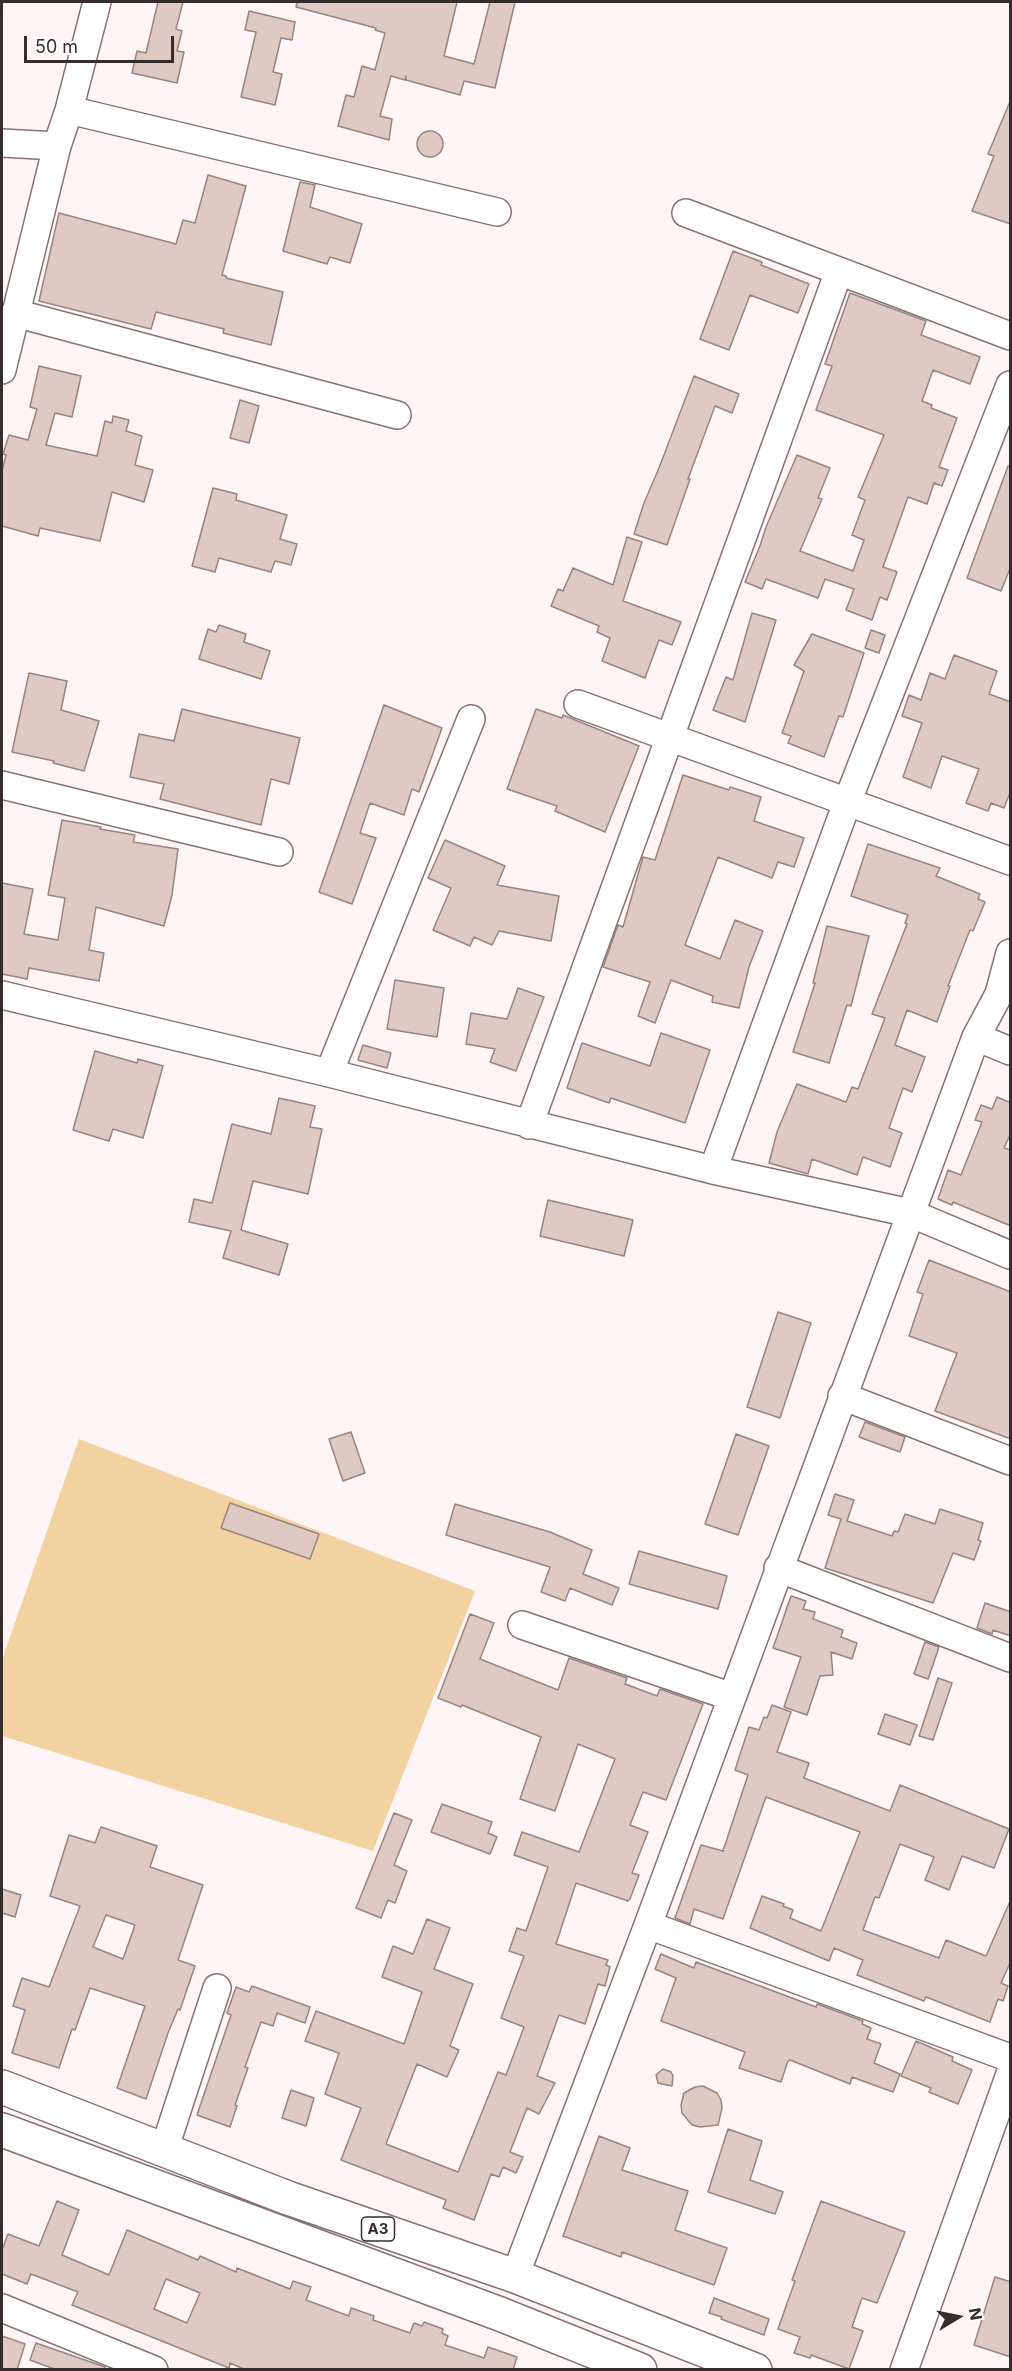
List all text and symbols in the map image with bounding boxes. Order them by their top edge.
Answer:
scale bar [27,24,177,62]
text: 50 m [35,36,78,57]
road number: A3 [362,2217,394,2241]
north arrow [928,2287,988,2347]
text: N [965,2306,987,2322]

